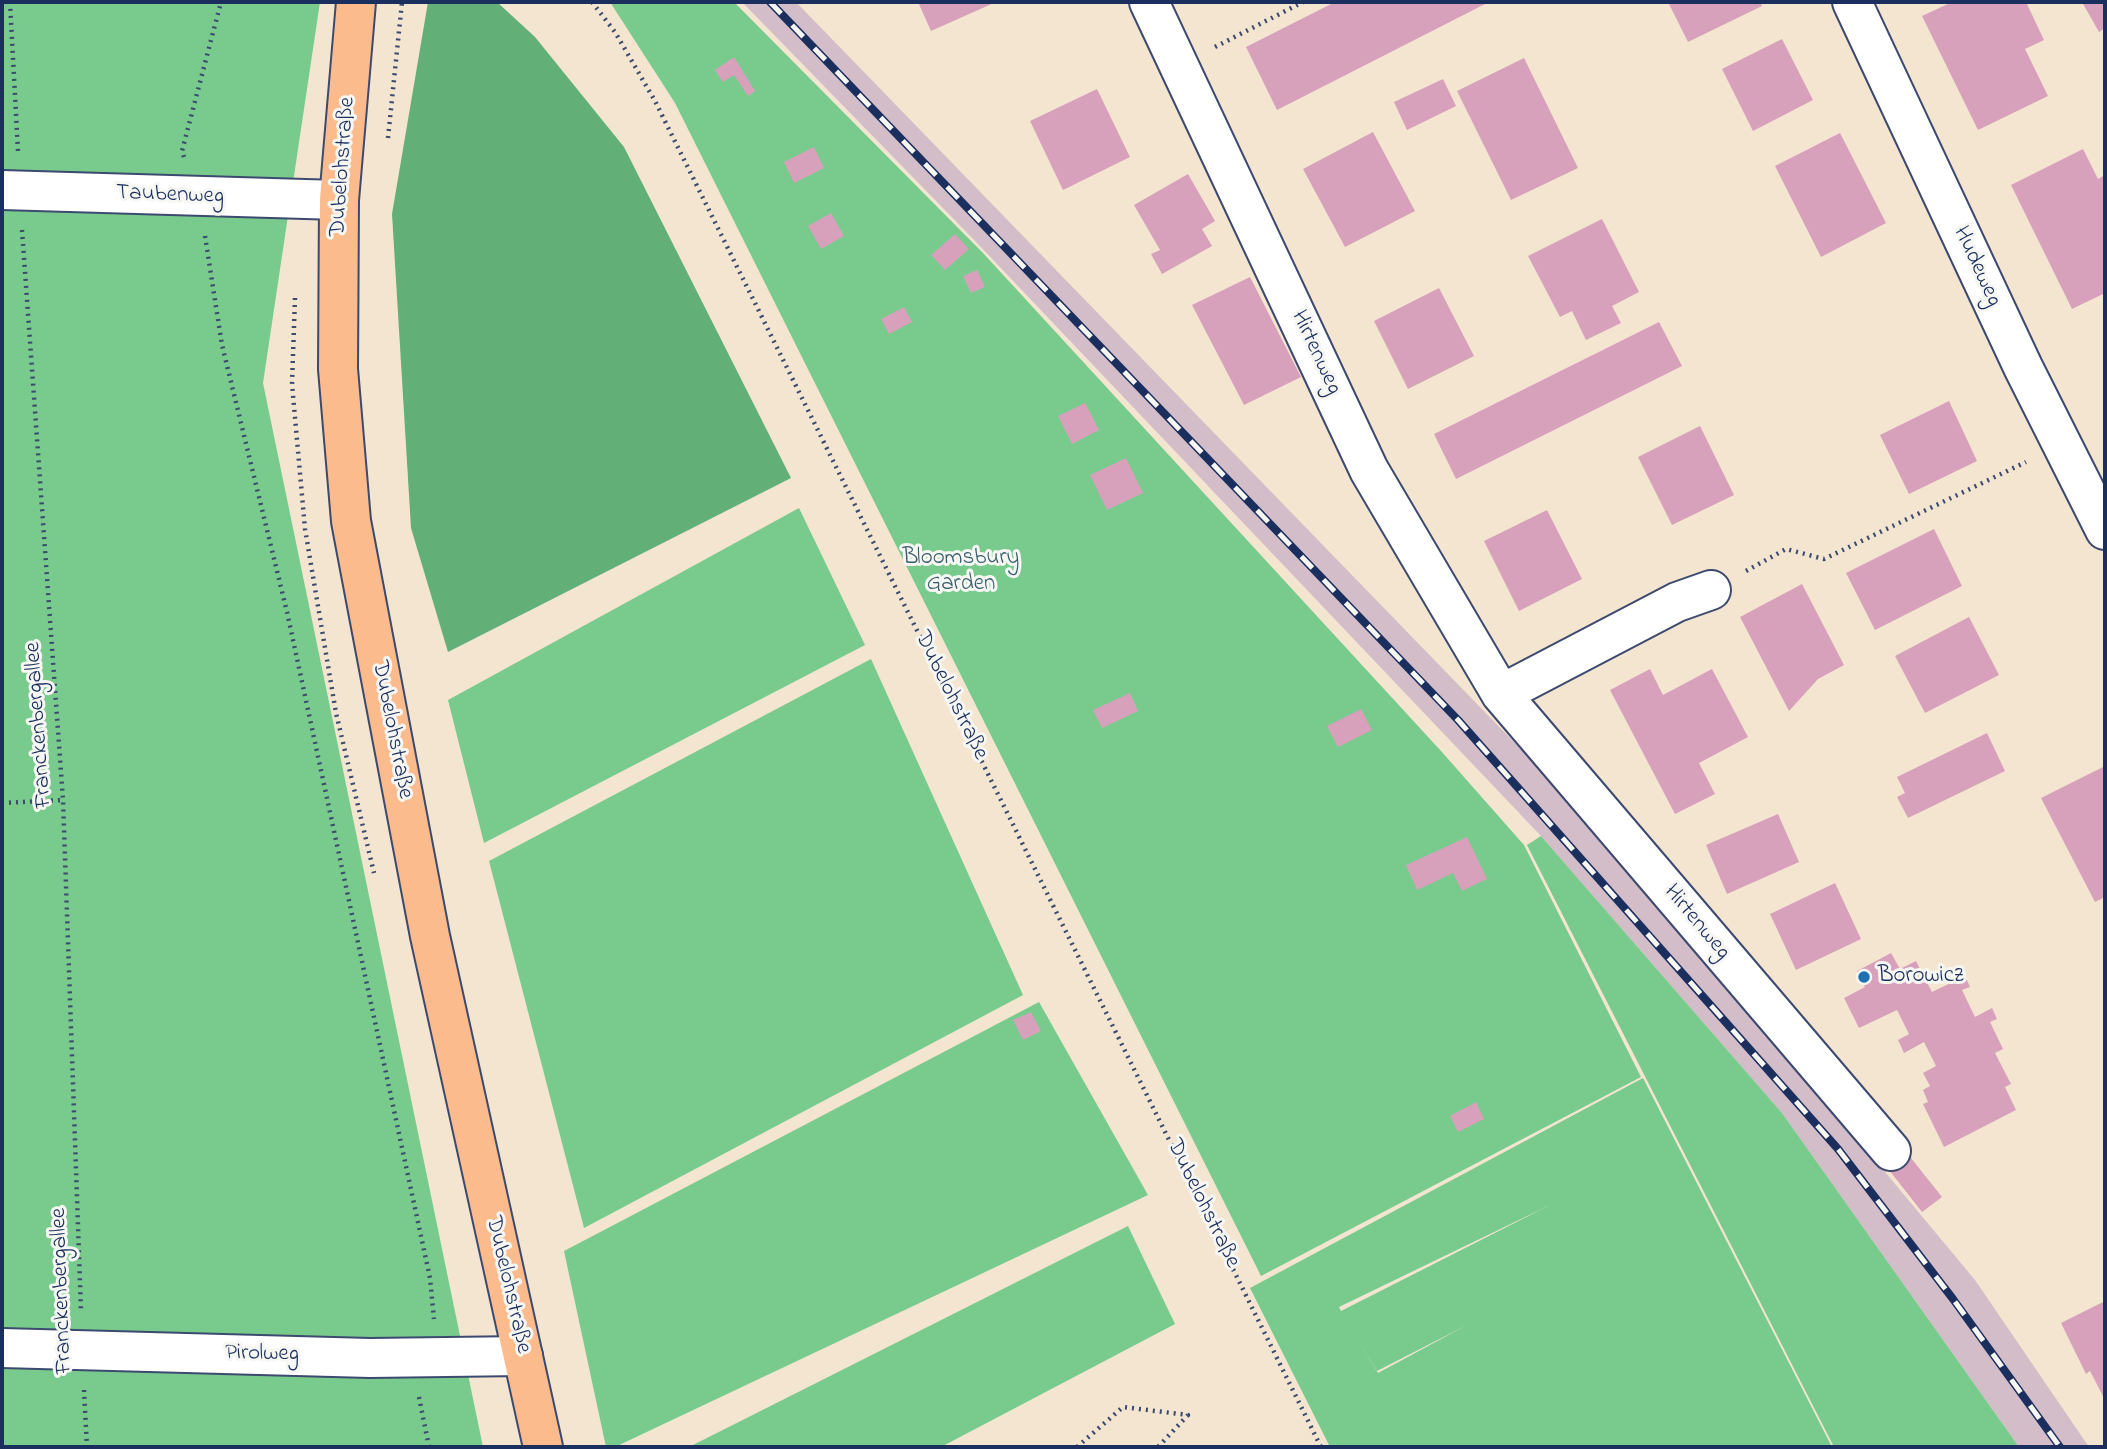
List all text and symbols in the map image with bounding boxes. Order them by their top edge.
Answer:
street label: Dubelohstraße [325,96,363,238]
street label: Taubenweg [115,180,225,212]
street label: Hudeweg [1945,222,2007,312]
street label: Hirtenweg [1284,306,1346,400]
park label: Bloomsbury Garden [903,545,1019,599]
street label: Dubelohstraße [907,627,993,765]
street label: Franckenbergallee [20,641,60,809]
street label: Dubelohstraße [364,659,418,801]
street label: Hirtenweg [1657,880,1735,966]
place label: Borowicz [1878,963,1964,991]
marker: Borowicz [1856,969,1872,985]
street label: Dubelohstraße [1159,1135,1245,1273]
street label: Franckenbergallee [46,1207,80,1375]
street label: Dubelohstraße [478,1214,536,1356]
street label: Pirolweg [225,1341,299,1369]

